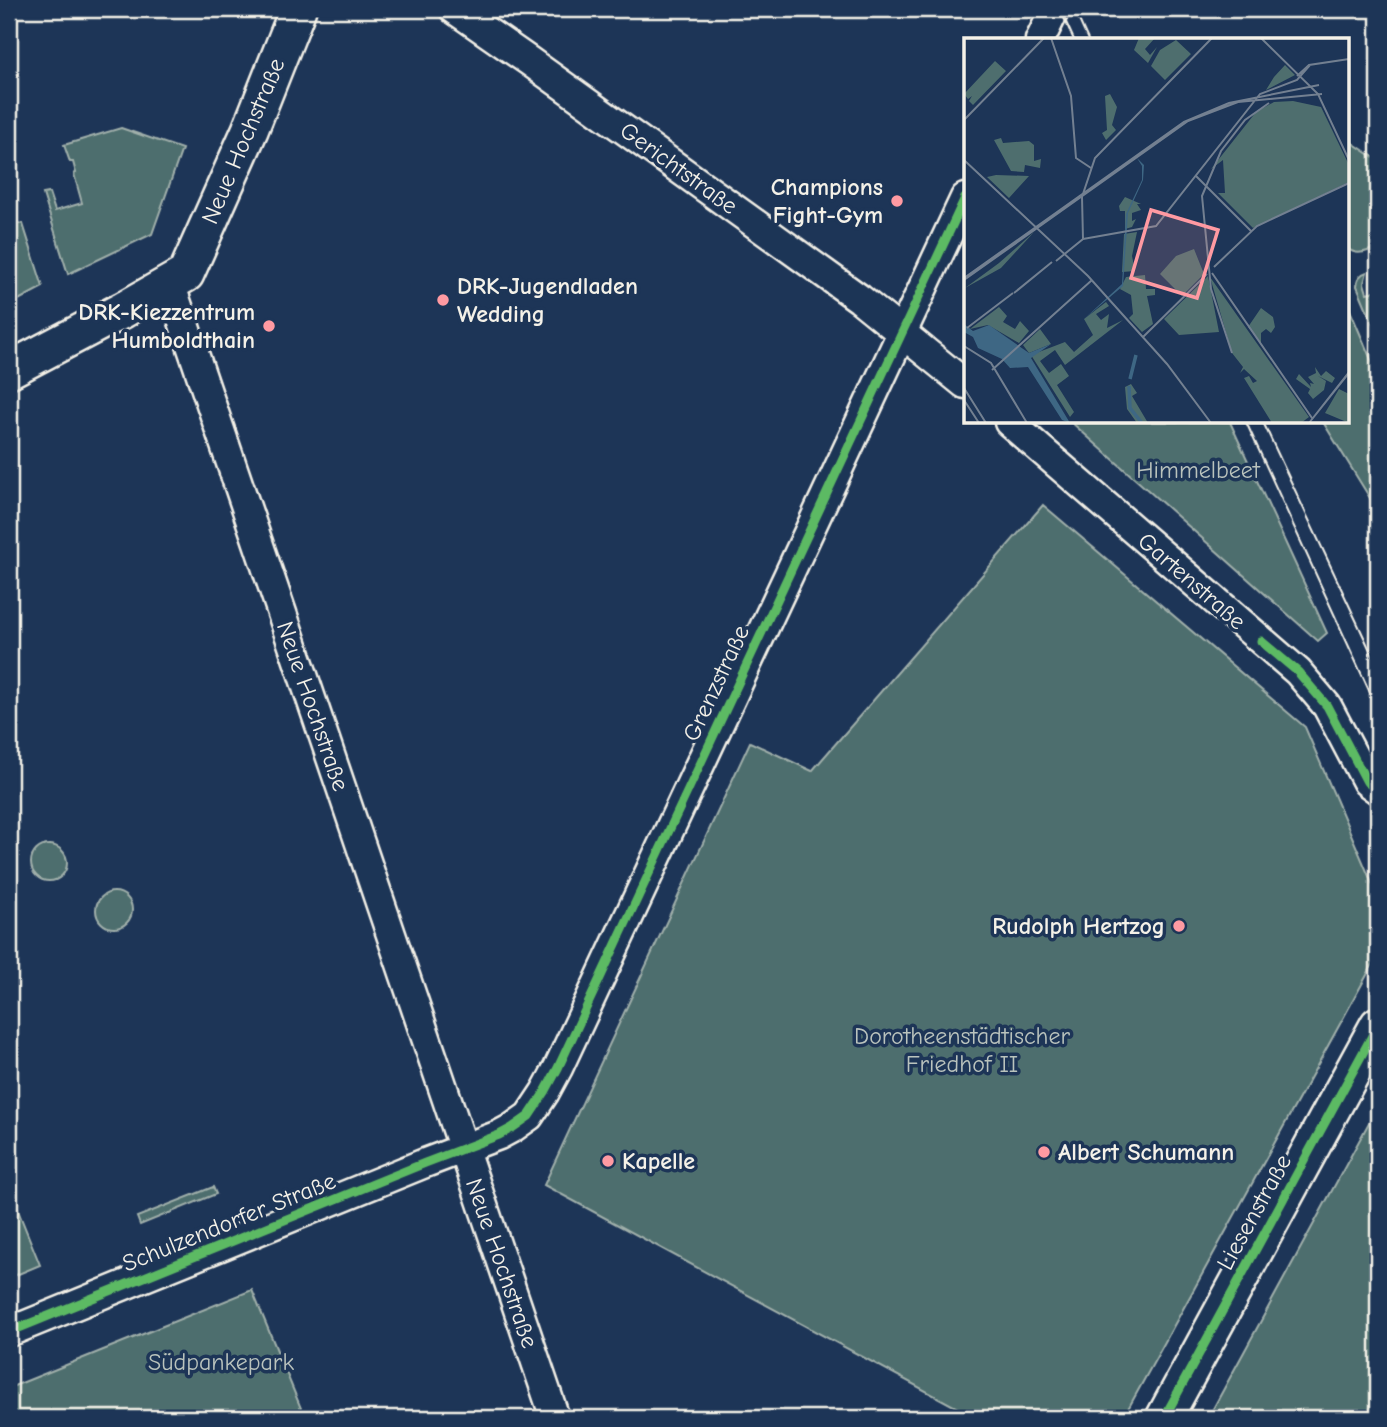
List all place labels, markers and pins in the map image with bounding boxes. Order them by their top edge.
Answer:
place label: Champions Fight-Gym [771,173,883,229]
marker: Champions Fight-Gym [889,193,905,209]
place label: DRK-Jugendladen Wedding [457,272,638,328]
marker: DRK-Jugendladen Wedding [435,292,451,308]
place label: DRK-Kiezzentrum Humboldthain [78,298,255,354]
marker: DRK-Kiezzentrum Humboldthain [261,318,277,334]
place label: Rudolph Hertzog [992,912,1165,940]
marker: Rudolph Hertzog [1171,918,1187,934]
place label: Albert Schumann [1058,1138,1234,1166]
marker: Albert Schumann [1036,1144,1052,1160]
place label: Kapelle [622,1147,695,1175]
marker: Kapelle [600,1153,616,1169]

